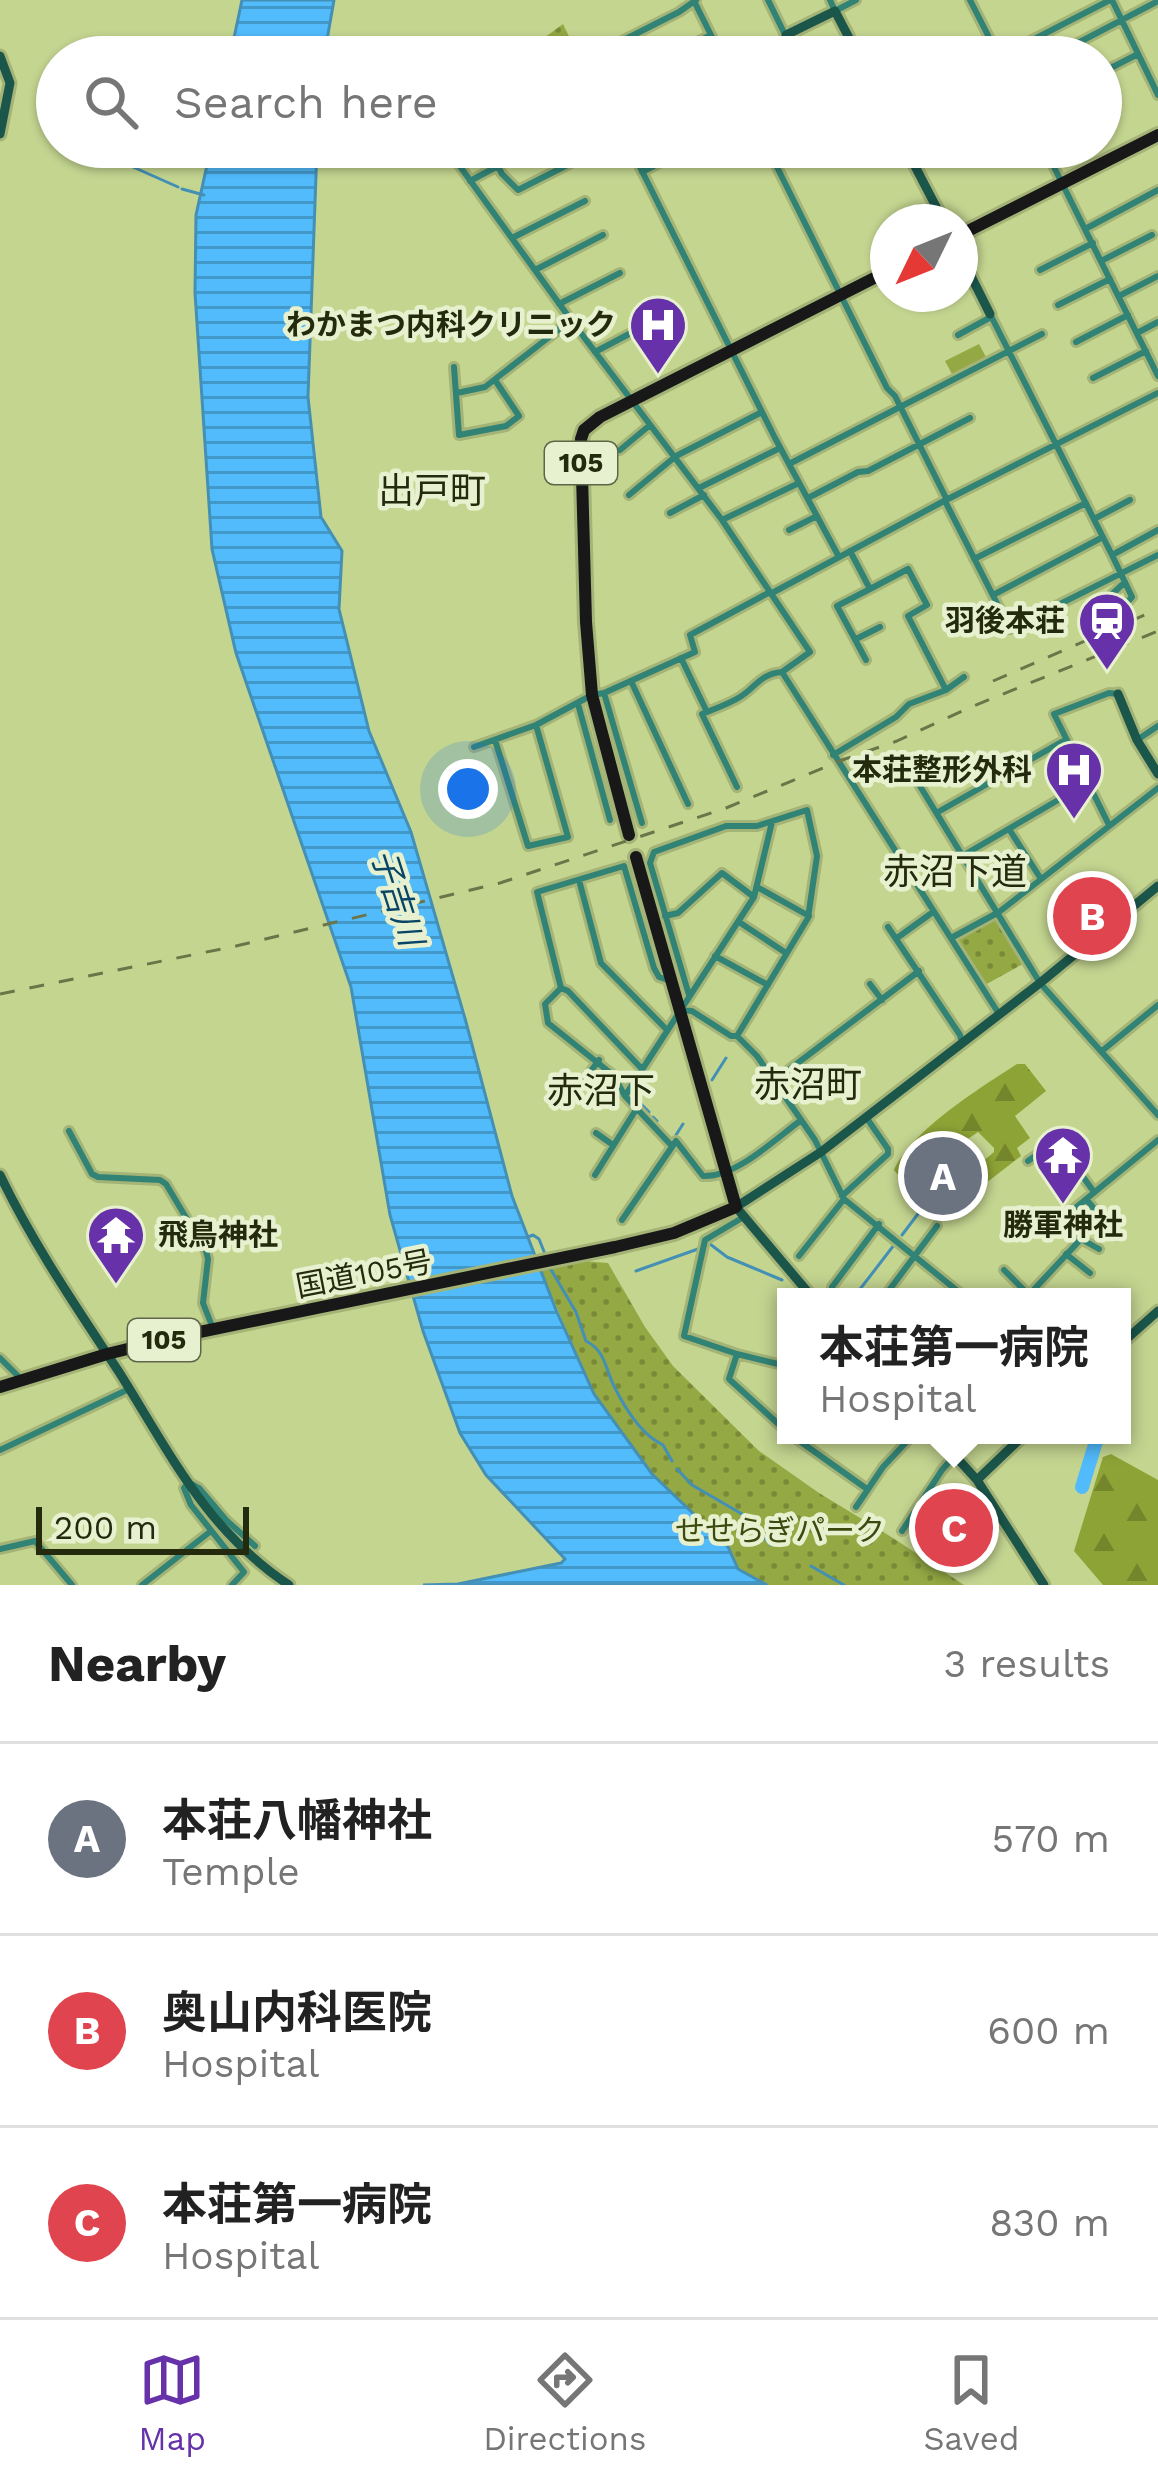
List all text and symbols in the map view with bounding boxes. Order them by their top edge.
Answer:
search box [36,36,1122,168]
icon: search [78,69,144,135]
text: Search here [174,76,438,129]
north arrow [870,204,978,312]
hospital icon: わかまつ内科クリニック [627,294,689,376]
place label: わかまつ内科クリニック [286,307,616,342]
road number: 105 [545,442,617,484]
district label: 出戸町 [378,470,486,512]
station icon: 羽後本荘 [1076,590,1138,672]
place label: 羽後本荘 [945,603,1065,638]
hospital icon: 本荘整形外科 [1043,739,1105,821]
place label: 本荘整形外科 [852,752,1032,787]
your location [438,759,498,819]
water label: 子吉川 [364,844,432,953]
district label: 赤沼下道 [883,851,1027,893]
pin: B [1053,871,1131,961]
district label: 赤沼町 [754,1064,862,1106]
district label: 赤沼下 [547,1070,655,1112]
temple icon: 勝軍神社 [1032,1124,1094,1206]
pin: A [904,1131,982,1221]
temple icon: 飛鳥神社 [85,1204,147,1286]
place label: 勝軍神社 [1003,1207,1123,1242]
place label: 飛鳥神社 [158,1217,278,1252]
street label: 国道105号 [293,1243,435,1304]
popup [777,1288,1131,1444]
road number: 105 [128,1319,200,1361]
text: 本荘第一病院 [819,1321,1089,1374]
text: Hospital [819,1376,976,1421]
pin: C [915,1483,993,1573]
scale bar [36,1501,249,1554]
text: 200 m [54,1508,157,1547]
park label: せせらぎパーク [675,1513,885,1548]
text: Nearby [48,1634,226,1693]
text: 3 results [944,1641,1110,1686]
text: 本荘八幡神社 [162,1794,432,1847]
text: A [74,1816,100,1861]
text: 570 m [991,1816,1110,1861]
text: Temple [162,1849,300,1894]
text: 奥山内科医院 [162,1986,432,2039]
text: B [74,2008,100,2053]
text: 600 m [987,2008,1110,2053]
text: Hospital [162,2041,319,2086]
text: 本荘第一病院 [162,2178,432,2231]
text: C [74,2200,100,2245]
text: 830 m [989,2200,1110,2245]
text: Hospital [162,2233,319,2278]
tab: Map [139,2347,206,2458]
tab: Directions [483,2347,646,2458]
tab: Saved [924,2347,1019,2458]

